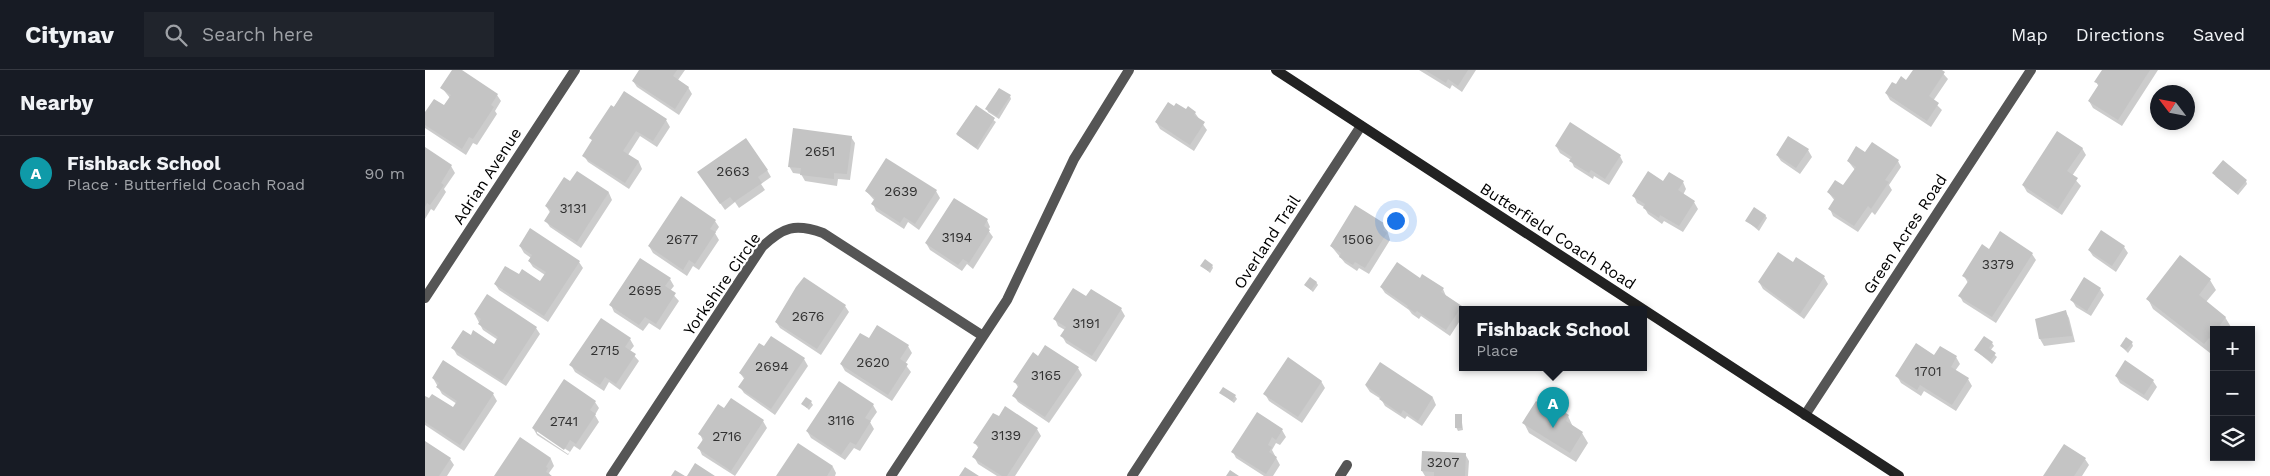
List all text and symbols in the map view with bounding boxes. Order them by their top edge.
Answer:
search box [144,12,494,57]
text: Citynav [25,21,114,49]
icon: search [162,21,190,49]
text: Search here [202,23,313,46]
text: Map [2011,24,2048,45]
text: Directions [2076,24,2165,45]
text: Saved [2193,24,2245,45]
north arrow [2150,85,2195,130]
text: Nearby [20,90,93,115]
street label: Adrian Avenue [449,124,525,228]
house number: 2651 [805,143,835,159]
text: Fishback School [67,152,220,175]
house number: 2663 [716,163,750,179]
text: A [31,164,41,183]
text: 90 m [364,164,405,183]
street label: Green Acres Road [1859,171,1951,297]
text: Place · Butterfield Coach Road [67,175,305,194]
street label: Butterfield Coach Road [1477,179,1639,293]
house number: 2639 [884,183,918,199]
street label: Overland Trail [1230,191,1304,292]
house number: 3131 [559,200,587,216]
your location [1383,208,1409,234]
street label: Yorkshire Circle [679,229,765,339]
house number: 3194 [942,229,972,245]
house number: 2677 [666,231,698,247]
house number: 1506 [1343,231,1373,247]
house number: 3379 [1982,256,2014,272]
house number: 2695 [628,282,662,298]
popup [1459,306,1647,371]
house number: 2676 [792,308,824,324]
house number: 3191 [1072,315,1100,331]
text: Fishback School [1476,318,1630,341]
map controls [2210,326,2255,461]
button: + [2210,326,2255,371]
text: Place [1476,341,1518,360]
house number: 2715 [590,342,620,358]
house number: 2620 [856,354,890,370]
house number: 2694 [755,358,789,374]
house number: 1701 [1914,363,1942,379]
house number: 3165 [1031,367,1061,383]
button: − [2210,371,2255,416]
pin: A [1537,387,1569,428]
house number: 3116 [827,412,855,428]
house number: 2741 [550,413,578,429]
button: layers [2210,416,2255,461]
house number: 3139 [991,427,1021,443]
house number: 2716 [712,428,742,444]
house number: 3207 [1427,454,1459,470]

